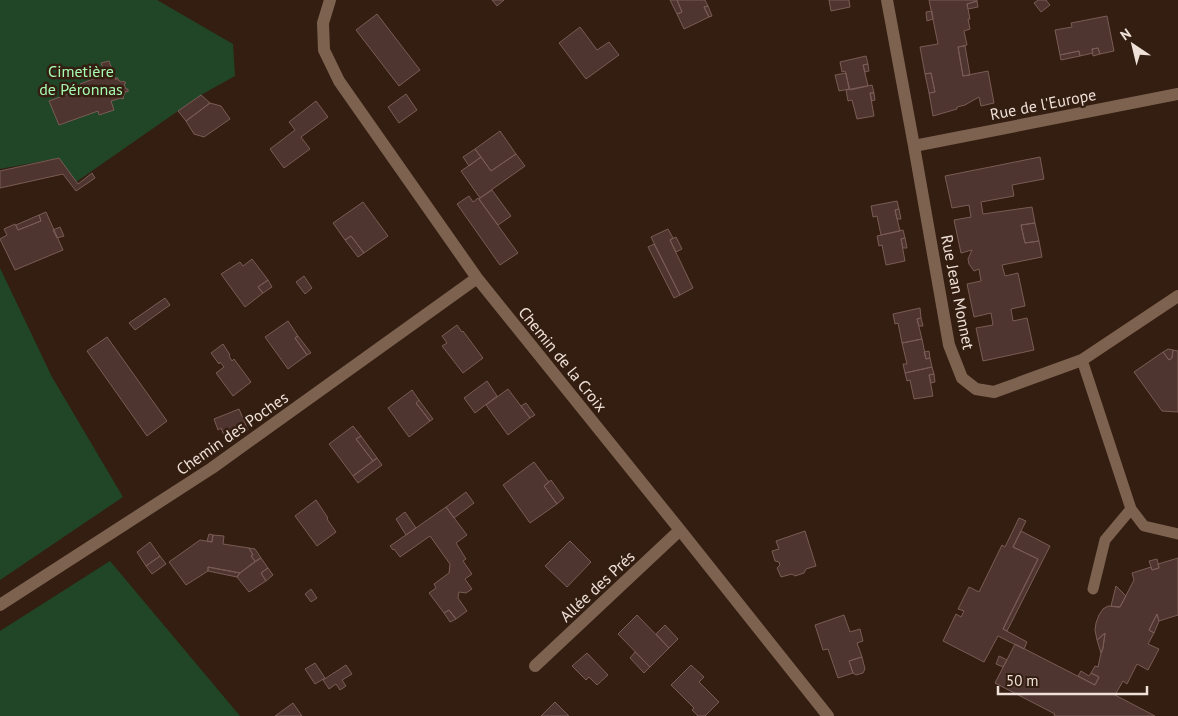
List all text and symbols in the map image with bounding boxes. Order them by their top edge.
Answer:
north arrow [1108,20,1158,70]
text: N [1117,24,1134,44]
park label: Cimetière de Péronnas [39,61,123,99]
street label: Rue de l'Europe [988,84,1098,124]
street label: Rue Jean Monnet [937,233,979,352]
street label: Chemin de la Croix [514,302,612,416]
street label: Chemin des Poches [172,387,292,479]
street label: Allée des Prés [555,546,639,626]
scale bar [998,664,1147,696]
text: 50 m [1006,671,1039,690]

